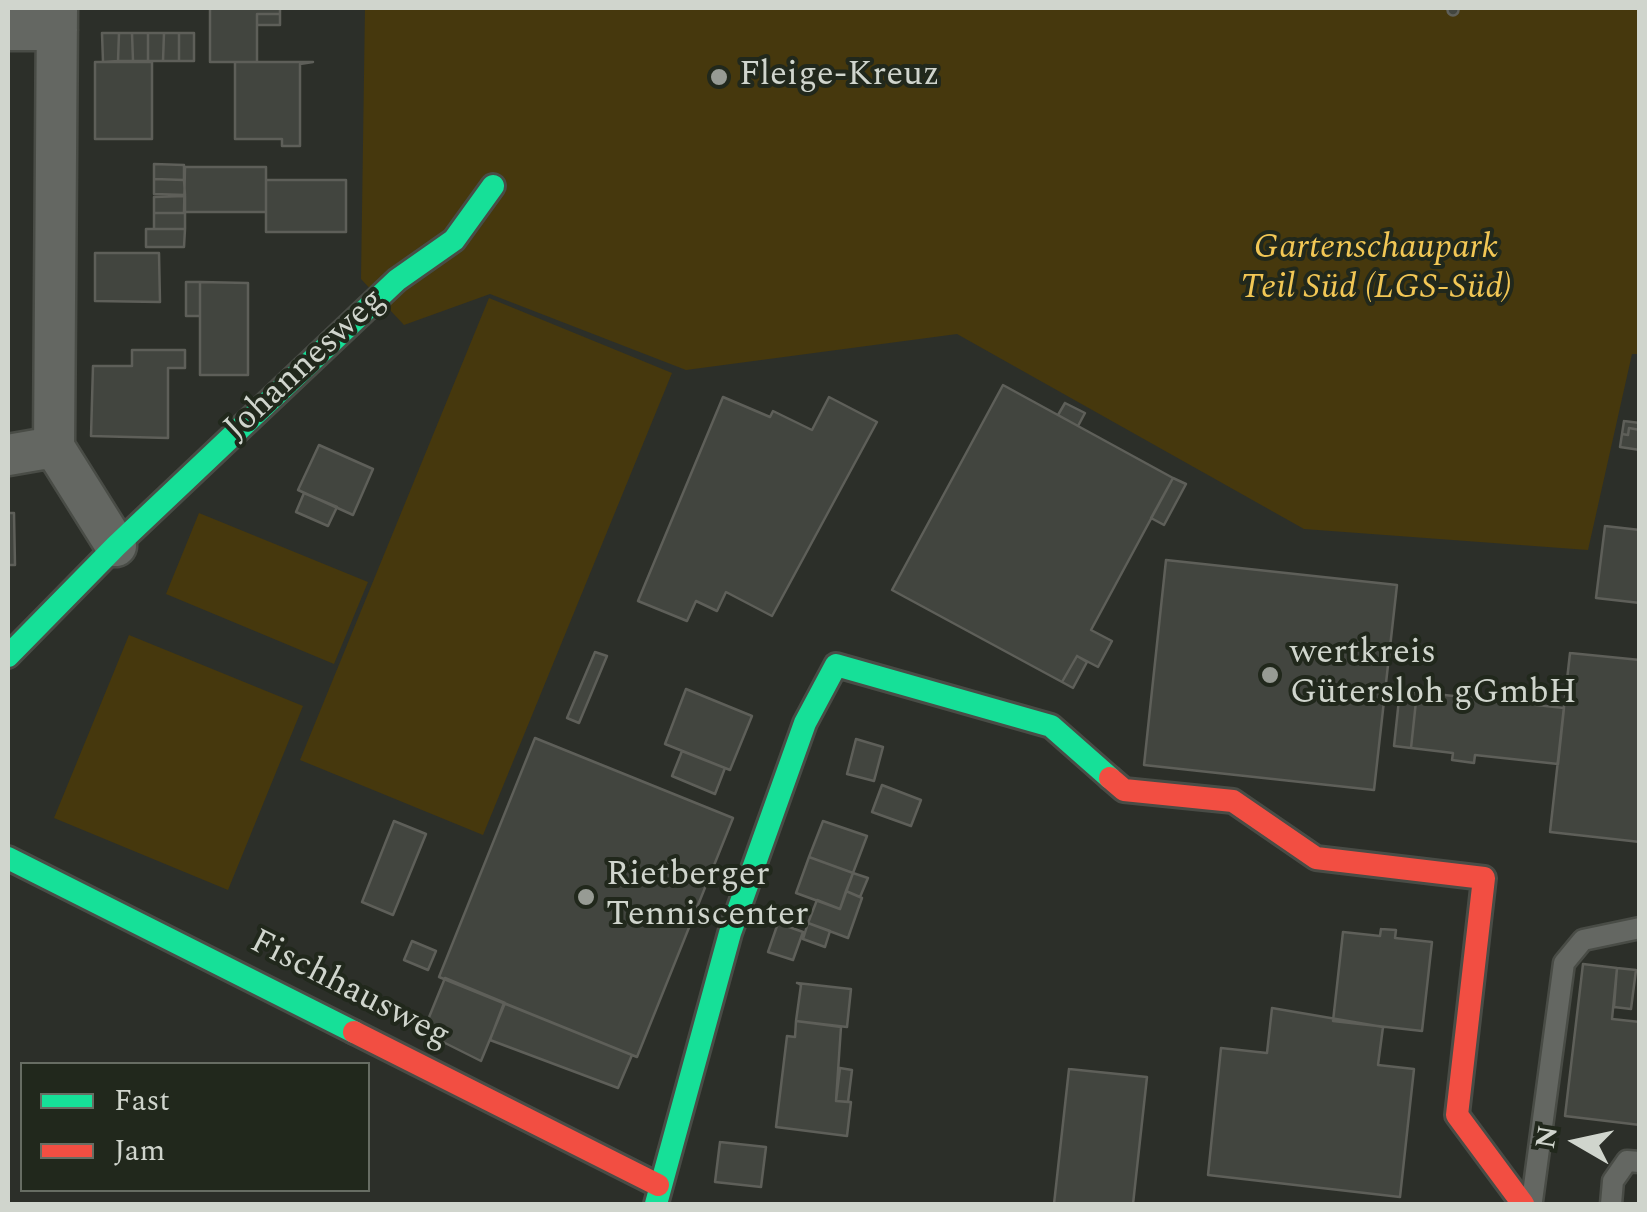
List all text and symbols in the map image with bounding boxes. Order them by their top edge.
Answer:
place label: Fleige-Kreuz [739,56,940,98]
marker: Fleige-Kreuz [708,66,730,88]
park label: Gartenschaupark Teil Süd (LGS-Süd) [1240,229,1512,311]
street label: Johannesweg [217,281,395,451]
place label: wertkreis Gütersloh gGmbH [1290,634,1577,716]
marker: wertkreis Gütersloh gGmbH [1259,664,1281,686]
place label: Rietberger Tenniscenter [606,856,809,938]
marker: Rietberger Tenniscenter [575,886,597,908]
street label: Fischhausweg [242,923,456,1059]
legend [20,1062,370,1192]
text: Fast [114,1078,170,1124]
north arrow [1527,1092,1627,1192]
text: N [1524,1123,1570,1152]
text: Jam [114,1128,165,1174]

